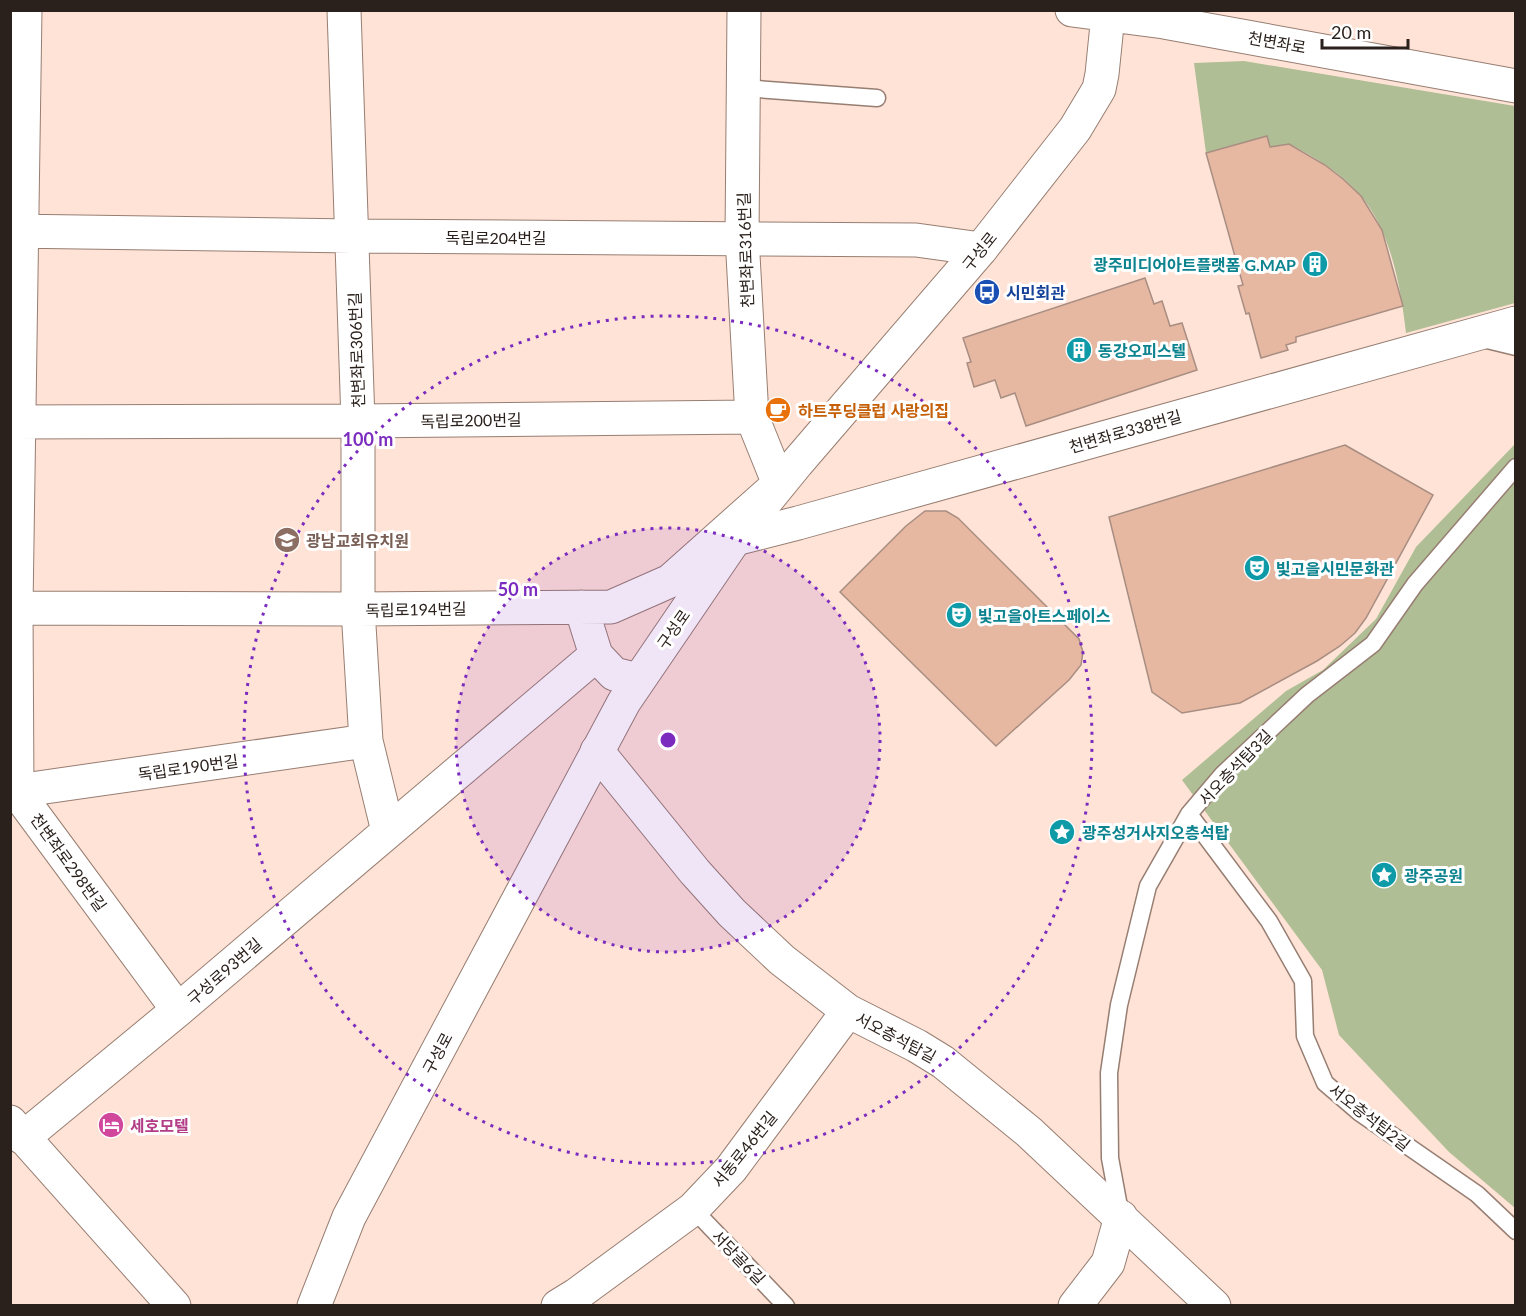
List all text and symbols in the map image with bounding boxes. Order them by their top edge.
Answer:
scale bar [1322,12,1408,50]
text: 20 m [1331,21,1371,43]
street label: 천변좌로 [1246,28,1308,57]
street label: 천변좌로316번길 [733,192,757,308]
street label: 독립로204번길 [445,228,547,247]
street label: 구성로 [958,228,1000,274]
building icon: 광주미디어아트플랫폼 G.MAP [1300,249,1330,279]
place label: 광주미디어아트플랫폼 G.MAP [1093,255,1296,274]
bus stop icon: 시민회관 [972,277,1002,307]
place label: 시민회관 [1006,283,1065,302]
street label: 천변좌로306번길 [344,292,368,408]
building icon: 동강오피스텔 [1064,335,1094,365]
place label: 동강오피스텔 [1098,341,1186,360]
cafe icon: 하트푸딩클럽 사랑의집 [763,395,793,425]
place label: 하트푸딩클럽 사랑의집 [798,401,949,420]
street label: 천변좌로338번길 [1067,406,1183,456]
street label: 독립로200번길 [420,410,522,430]
text: 100 m [343,428,393,450]
school or university icon: 광남교회유치원 [272,525,302,555]
place label: 광남교회유치원 [306,531,409,550]
theatre icon: 빛고을시민문화관 [1242,553,1272,583]
place label: 빛고을시민문화관 [1276,559,1394,578]
text: 50 m [498,578,538,600]
street label: 독립로194번길 [365,599,467,619]
theatre icon: 빛고을아트스페이스 [944,600,974,630]
street label: 구성로 [653,605,694,653]
place label: 빛고을아트스페이스 [978,606,1111,625]
street label: 서오층석탑3길 [1194,725,1276,809]
centre of rings [658,730,678,750]
street label: 독립로190번길 [136,751,240,783]
street label: 천변좌로298번길 [27,809,111,915]
place icon: 광주성거사지오층석탑 [1047,817,1077,847]
place label: 광주성거사지오층석탑 [1082,823,1229,842]
place icon: 광주공원 [1369,860,1399,890]
place label: 광주공원 [1404,866,1463,885]
street label: 구성로93번길 [183,934,265,1008]
street label: 서오층석탑길 [853,1008,939,1066]
street label: 구성로 [418,1029,456,1077]
street label: 서오층석탑2길 [1326,1079,1414,1155]
street label: 서동로46번길 [708,1107,780,1191]
hotel icon: 세호모텔 [96,1110,126,1140]
place label: 세호모텔 [130,1116,189,1135]
street label: 서당골6길 [708,1226,770,1288]

